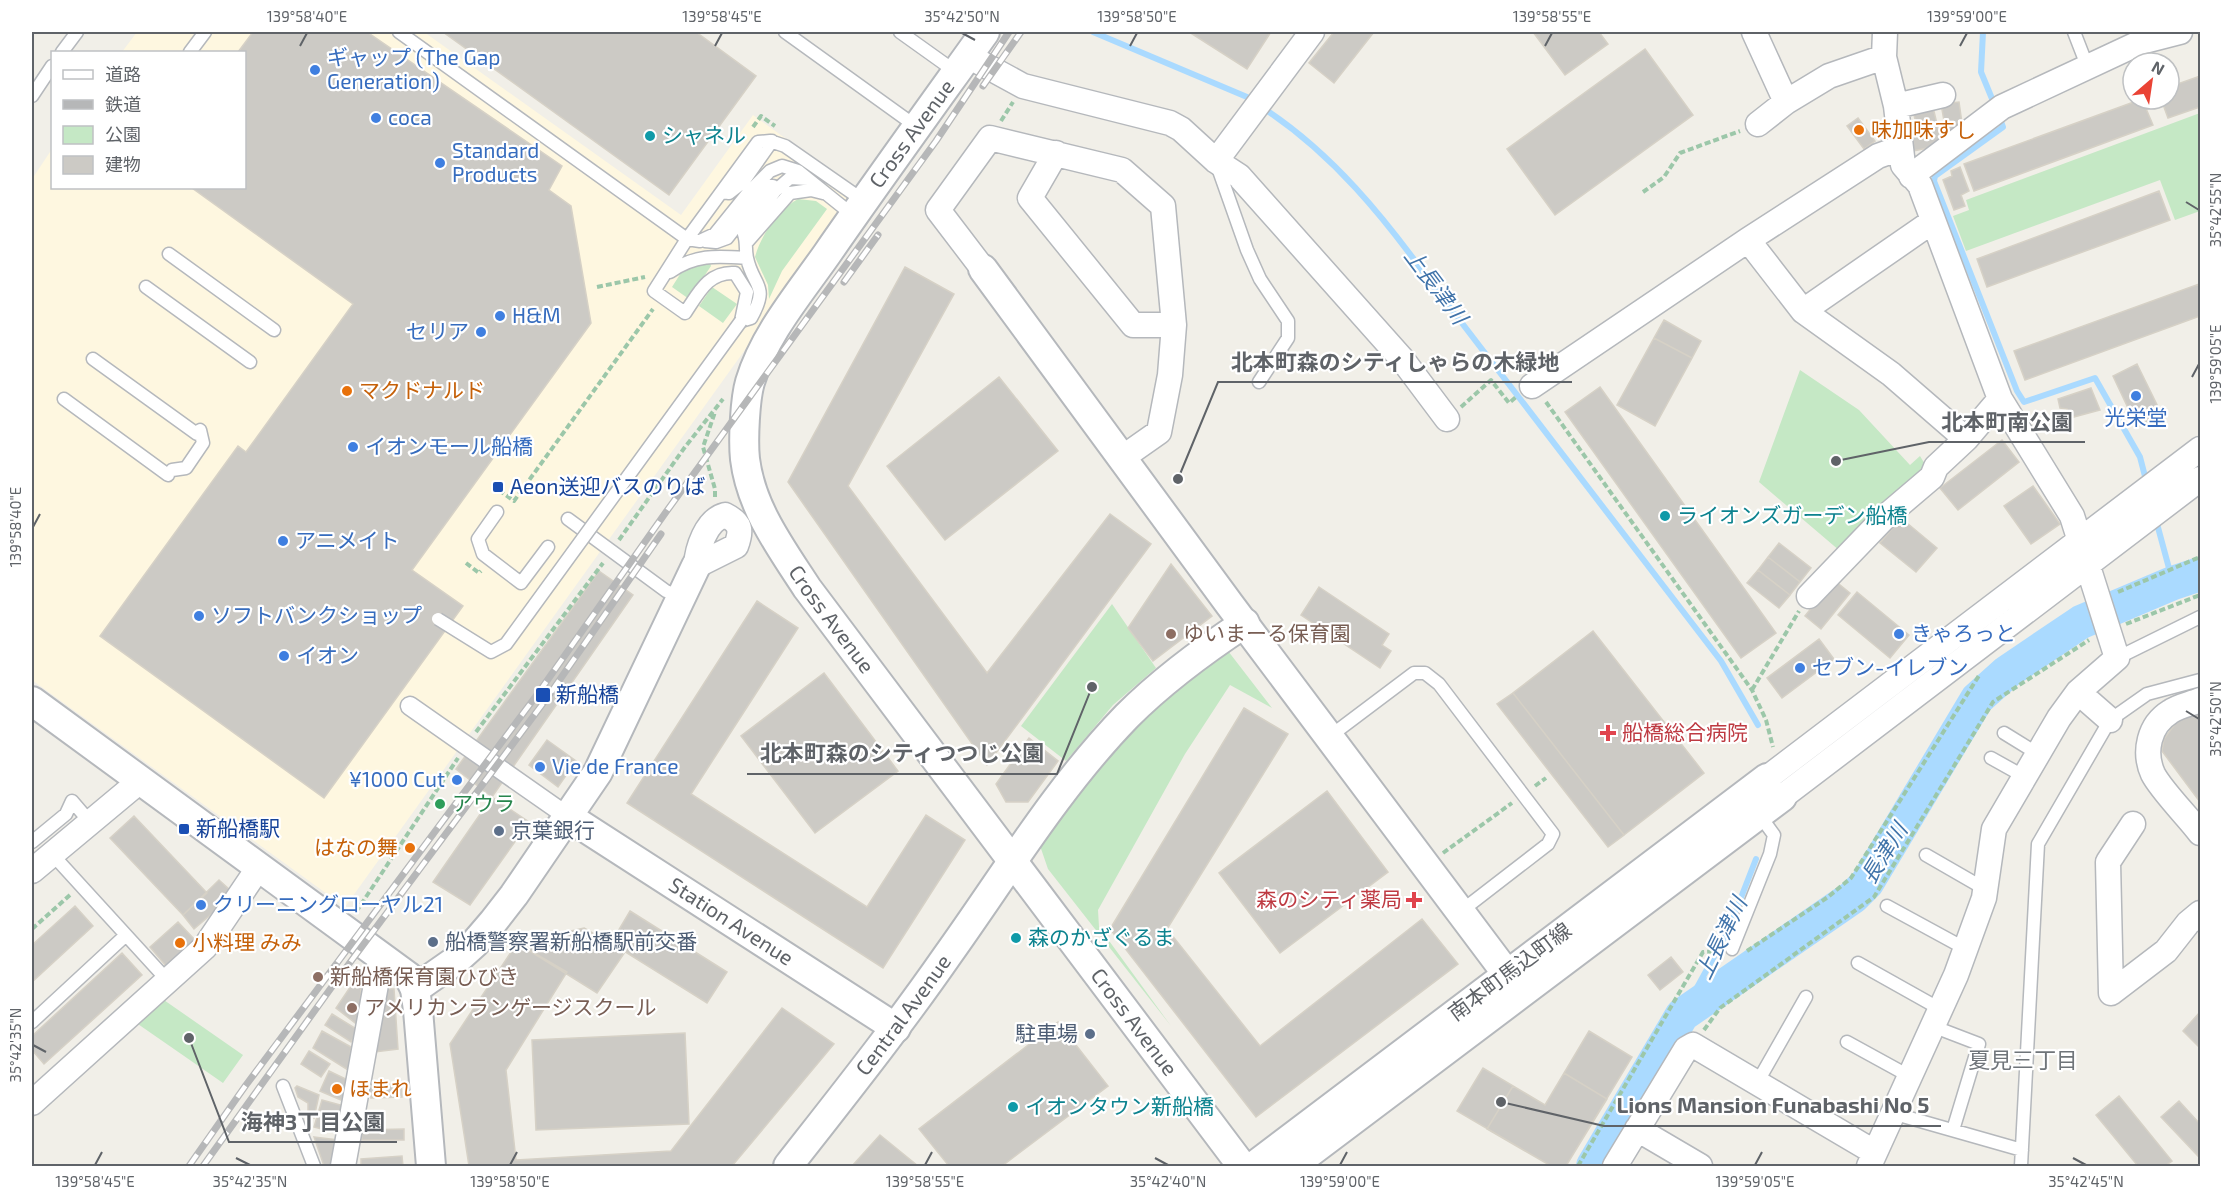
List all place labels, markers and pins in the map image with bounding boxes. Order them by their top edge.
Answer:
place label: ギャップ (The Gap Generation) [327,44,500,93]
marker: ギャップ (The Gap Generation) [308,63,322,77]
place label: coca [388,104,432,129]
marker: coca [369,111,383,125]
place label: 味加味すし [1871,116,1976,141]
place label: シャネル [662,122,746,147]
marker: 味加味すし [1852,123,1866,137]
marker: シャネル [643,129,657,143]
place label: Standard Products [452,137,539,186]
marker: Standard Products [433,156,447,170]
place label: H&M [512,302,561,327]
marker: H&M [493,309,507,323]
place label: セリア [406,318,469,343]
marker: セリア [474,325,488,339]
callout: 北本町森のシティしゃらの木緑地 [1218,342,1572,382]
place label: マクドナルド [359,377,485,402]
marker: マクドナルド [340,384,354,398]
marker: 光栄堂 [2129,389,2143,403]
callout: 北本町南公園 [1929,402,2085,442]
place label: 光栄堂 [2105,404,2168,429]
place label: イオンモール船橋 [365,433,533,458]
marker: イオンモール船橋 [346,440,360,454]
place label: Aeon送迎バスのりば [510,473,705,498]
marker: Aeon送迎バスのりば [491,480,505,494]
place label: ライオンズガーデン船橋 [1677,502,1908,527]
marker: ライオンズガーデン船橋 [1658,509,1672,523]
place label: アニメイト [295,527,400,552]
marker: アニメイト [276,534,290,548]
place label: ソフトバンクショップ [211,602,422,627]
marker: ソフトバンクショップ [192,609,206,623]
place label: ゆいまーる保育園 [1183,620,1351,645]
place label: きゃろっと [1911,620,2016,645]
marker: ゆいまーる保育園 [1164,627,1178,641]
marker: きゃろっと [1892,627,1906,641]
place label: イオン [296,642,359,667]
marker: イオン [277,649,291,663]
place label: セブン-イレブン [1812,654,1968,679]
marker: セブン-イレブン [1793,661,1807,675]
place label: 新船橋 [556,681,619,706]
marker: 新船橋 [534,686,552,704]
place label: 船橋総合病院 [1622,719,1748,744]
marker: 船橋総合病院 [1599,724,1617,742]
callout: 北本町森のシティつつじ公園 [747,734,1057,774]
place label: Vie de France [552,753,678,778]
marker: Vie de France [533,760,547,774]
place label: ¥1000 Cut [349,766,445,791]
marker: ¥1000 Cut [450,773,464,787]
place label: アウラ [452,790,515,815]
marker: アウラ [433,797,447,811]
place label: 新船橋駅 [196,815,280,840]
place label: 京葉銀行 [511,817,595,842]
marker: 新船橋駅 [177,822,191,836]
marker: 京葉銀行 [492,824,506,838]
place label: はなの舞 [314,834,398,859]
marker: はなの舞 [403,841,417,855]
place label: 森のシティ薬局 [1256,886,1402,911]
place label: クリーニングローヤル21 [213,891,443,916]
marker: 森のシティ薬局 [1407,893,1421,907]
marker: クリーニングローヤル21 [194,898,208,912]
place label: 森のかざぐるま [1028,924,1175,949]
place label: 船橋警察署新船橋駅前交番 [445,928,697,953]
place label: 小料理 みみ [192,929,302,954]
marker: 森のかざぐるま [1009,931,1023,945]
marker: 船橋警察署新船橋駅前交番 [426,935,440,949]
marker: 小料理 みみ [173,936,187,950]
place label: 新船橋保育園ひびき [330,963,519,988]
marker: 新船橋保育園ひびき [311,970,325,984]
place label: アメリカンランゲージスクール [364,994,657,1019]
marker: アメリカンランゲージスクール [345,1001,359,1015]
place label: 駐車場 [1015,1020,1078,1045]
marker: 駐車場 [1083,1027,1097,1041]
place label: ほまれ [349,1075,412,1100]
marker: ほまれ [330,1082,344,1096]
callout: Lions Mansion Funabashi No 5 [1604,1086,1941,1126]
place label: イオンタウン新船橋 [1025,1093,1214,1118]
marker: イオンタウン新船橋 [1006,1100,1020,1114]
callout: 海神3丁目公園 [229,1102,397,1142]

